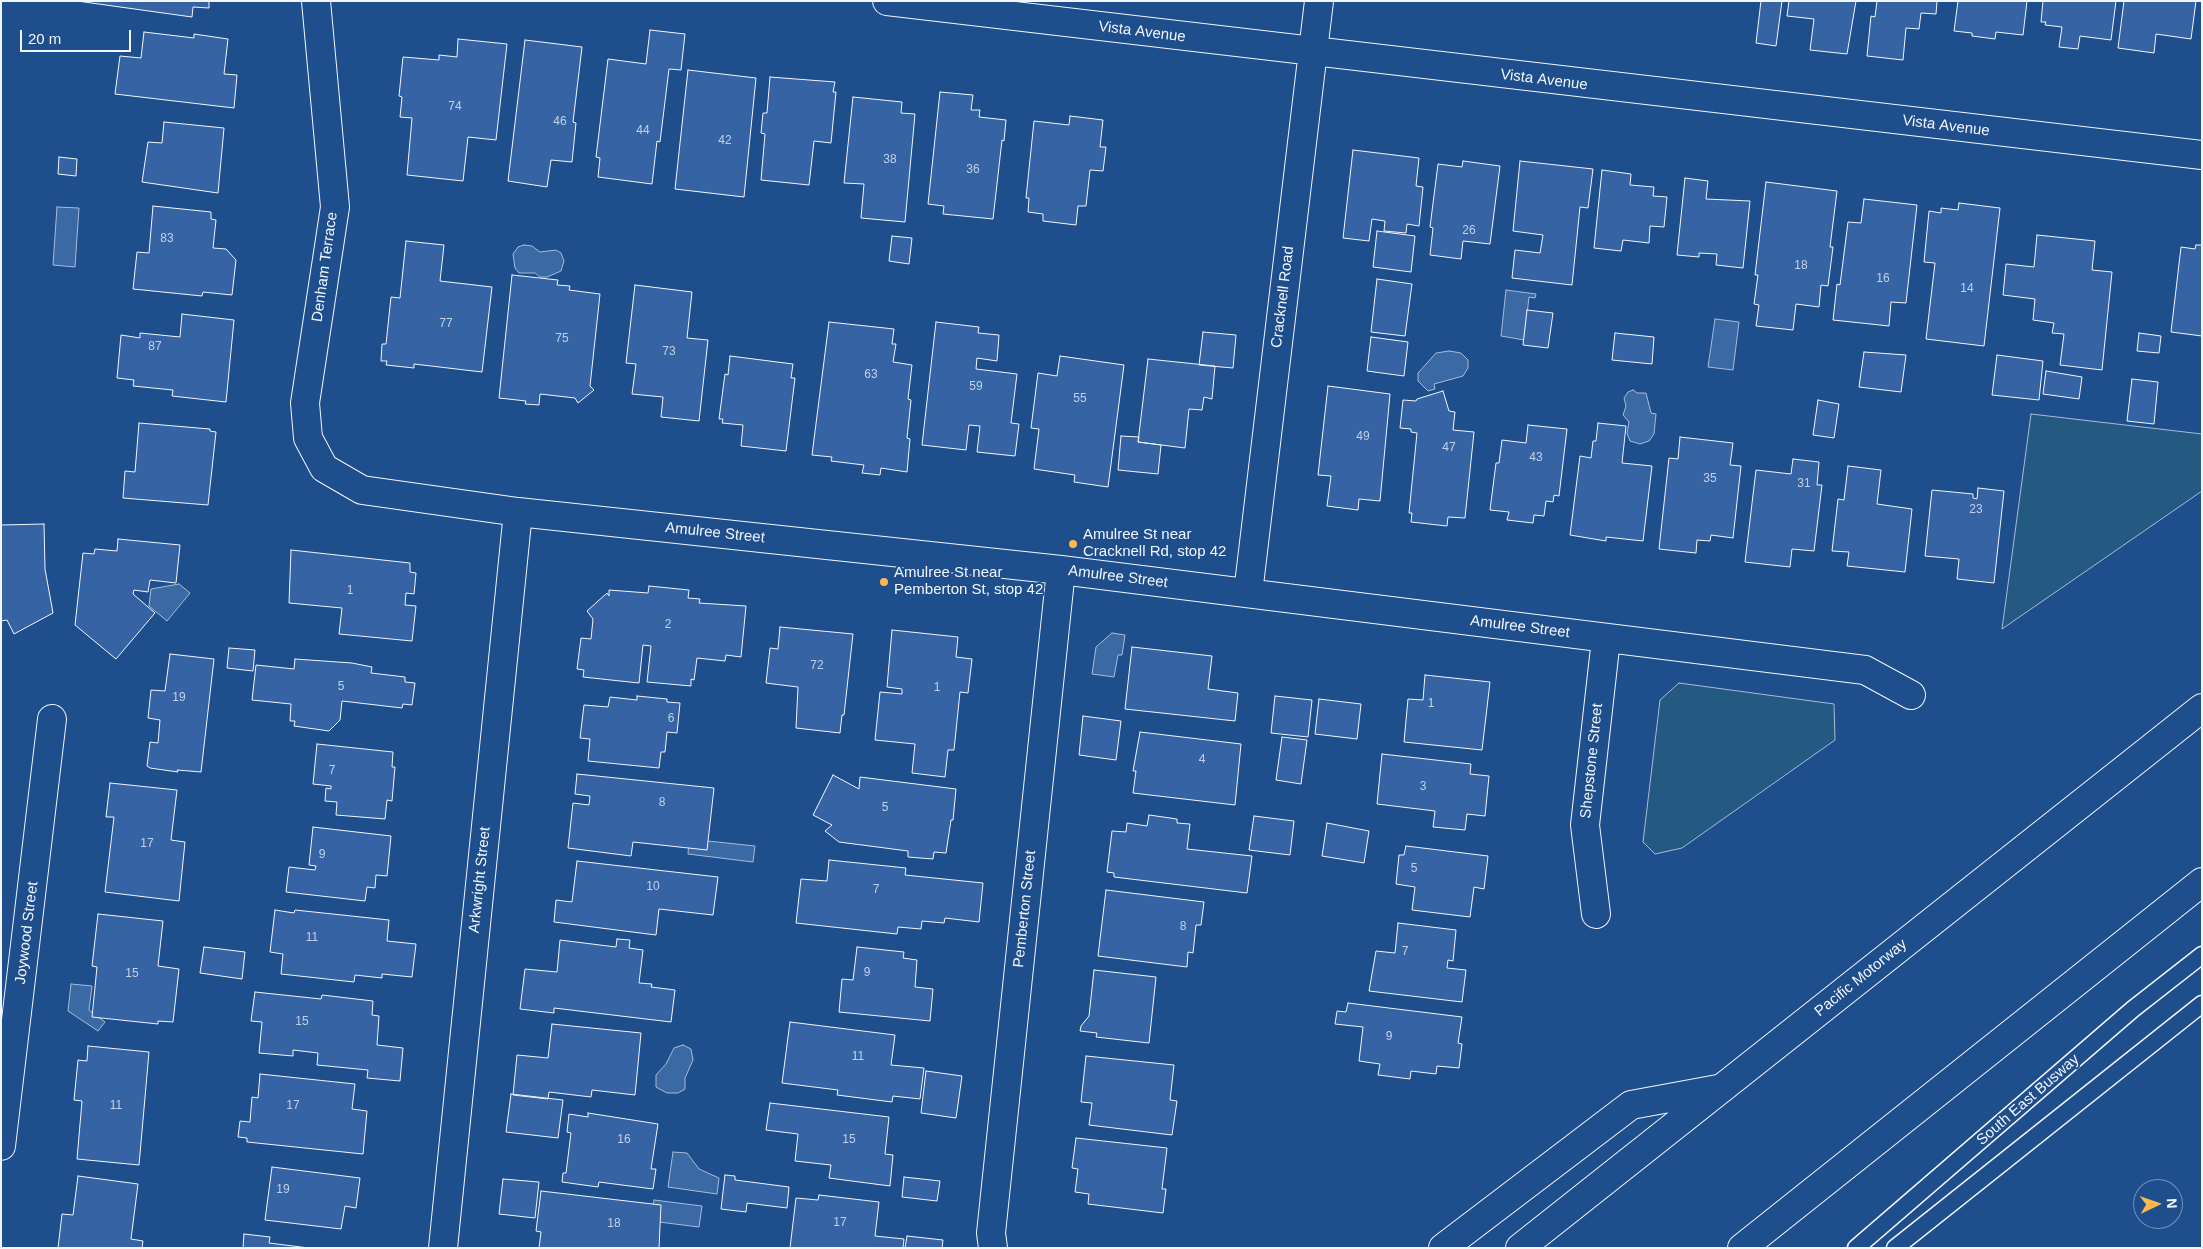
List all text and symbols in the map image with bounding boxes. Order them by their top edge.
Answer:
street label: Vista Avenue [1097,18,1187,46]
scale bar [22,20,134,52]
text: 20 m [28,30,61,47]
street label: Vista Avenue [1499,66,1589,94]
house number: 74 [448,100,462,114]
street label: Vista Avenue [1901,112,1991,140]
house number: 46 [553,115,567,129]
house number: 44 [636,124,650,138]
house number: 42 [718,134,732,148]
house number: 38 [883,153,897,167]
house number: 36 [966,163,980,177]
street label: Denham Terrace [308,211,342,323]
house number: 26 [1462,224,1476,238]
house number: 83 [160,232,174,246]
street label: Cracknell Road [1268,245,1298,349]
house number: 18 [1794,259,1808,273]
house number: 16 [1876,272,1890,286]
house number: 14 [1960,282,1974,296]
house number: 77 [439,317,453,331]
house number: 75 [555,332,569,346]
house number: 87 [148,340,162,354]
house number: 73 [662,345,676,359]
house number: 63 [864,368,878,382]
house number: 59 [969,380,983,394]
house number: 55 [1073,392,1087,406]
house number: 49 [1356,430,1370,444]
house number: 47 [1442,441,1456,455]
house number: 43 [1529,451,1543,465]
house number: 35 [1703,472,1717,486]
house number: 31 [1797,477,1811,491]
house number: 23 [1969,503,1983,517]
street label: Amulree Street [664,519,766,547]
place label: Amulree St near Cracknell Rd, stop 42 [1083,526,1226,561]
marker: Amulree St near Cracknell Rd, stop 42 [1067,538,1079,550]
street label: Amulree Street [1067,562,1169,592]
place label: Amulree St near Pemberton St, stop 42 [894,564,1043,599]
marker: Amulree St near Pemberton St, stop 42 [878,576,890,588]
house number: 1 [347,584,353,598]
street label: Amulree Street [1469,612,1571,642]
house number: 2 [665,618,671,632]
house number: 72 [810,659,824,673]
house number: 5 [338,680,344,694]
house number: 1 [934,681,940,695]
house number: 19 [172,691,186,705]
house number: 1 [1428,697,1434,711]
street label: Shepstone Street [1577,702,1607,820]
house number: 6 [668,712,674,726]
house number: 4 [1199,753,1205,767]
house number: 7 [329,764,335,778]
house number: 3 [1420,780,1426,794]
house number: 8 [659,796,665,810]
house number: 5 [882,801,888,815]
street label: Arkwright Street [465,826,495,934]
house number: 17 [140,837,154,851]
house number: 9 [319,848,325,862]
street label: Pemberton Street [1010,850,1040,968]
house number: 5 [1411,862,1417,876]
house number: 10 [646,880,660,894]
street label: Joywood Street [12,881,42,985]
house number: 7 [873,883,879,897]
house number: 8 [1180,920,1186,934]
house number: 11 [306,931,318,945]
street label: Pacific Motorway [1811,935,1911,1021]
house number: 7 [1402,945,1408,959]
house number: 9 [864,966,870,980]
house number: 15 [125,967,139,981]
house number: 15 [295,1015,309,1029]
house number: 9 [1386,1030,1392,1044]
house number: 11 [852,1050,864,1064]
street label: South East Busway [1973,1051,2083,1149]
house number: 11 [110,1099,122,1113]
house number: 17 [286,1099,300,1113]
house number: 16 [617,1133,631,1147]
house number: 15 [842,1133,856,1147]
north arrow [2133,1179,2183,1229]
house number: 19 [276,1183,290,1197]
text: N [2164,1198,2180,1209]
house number: 17 [833,1216,847,1230]
house number: 18 [607,1217,621,1231]

